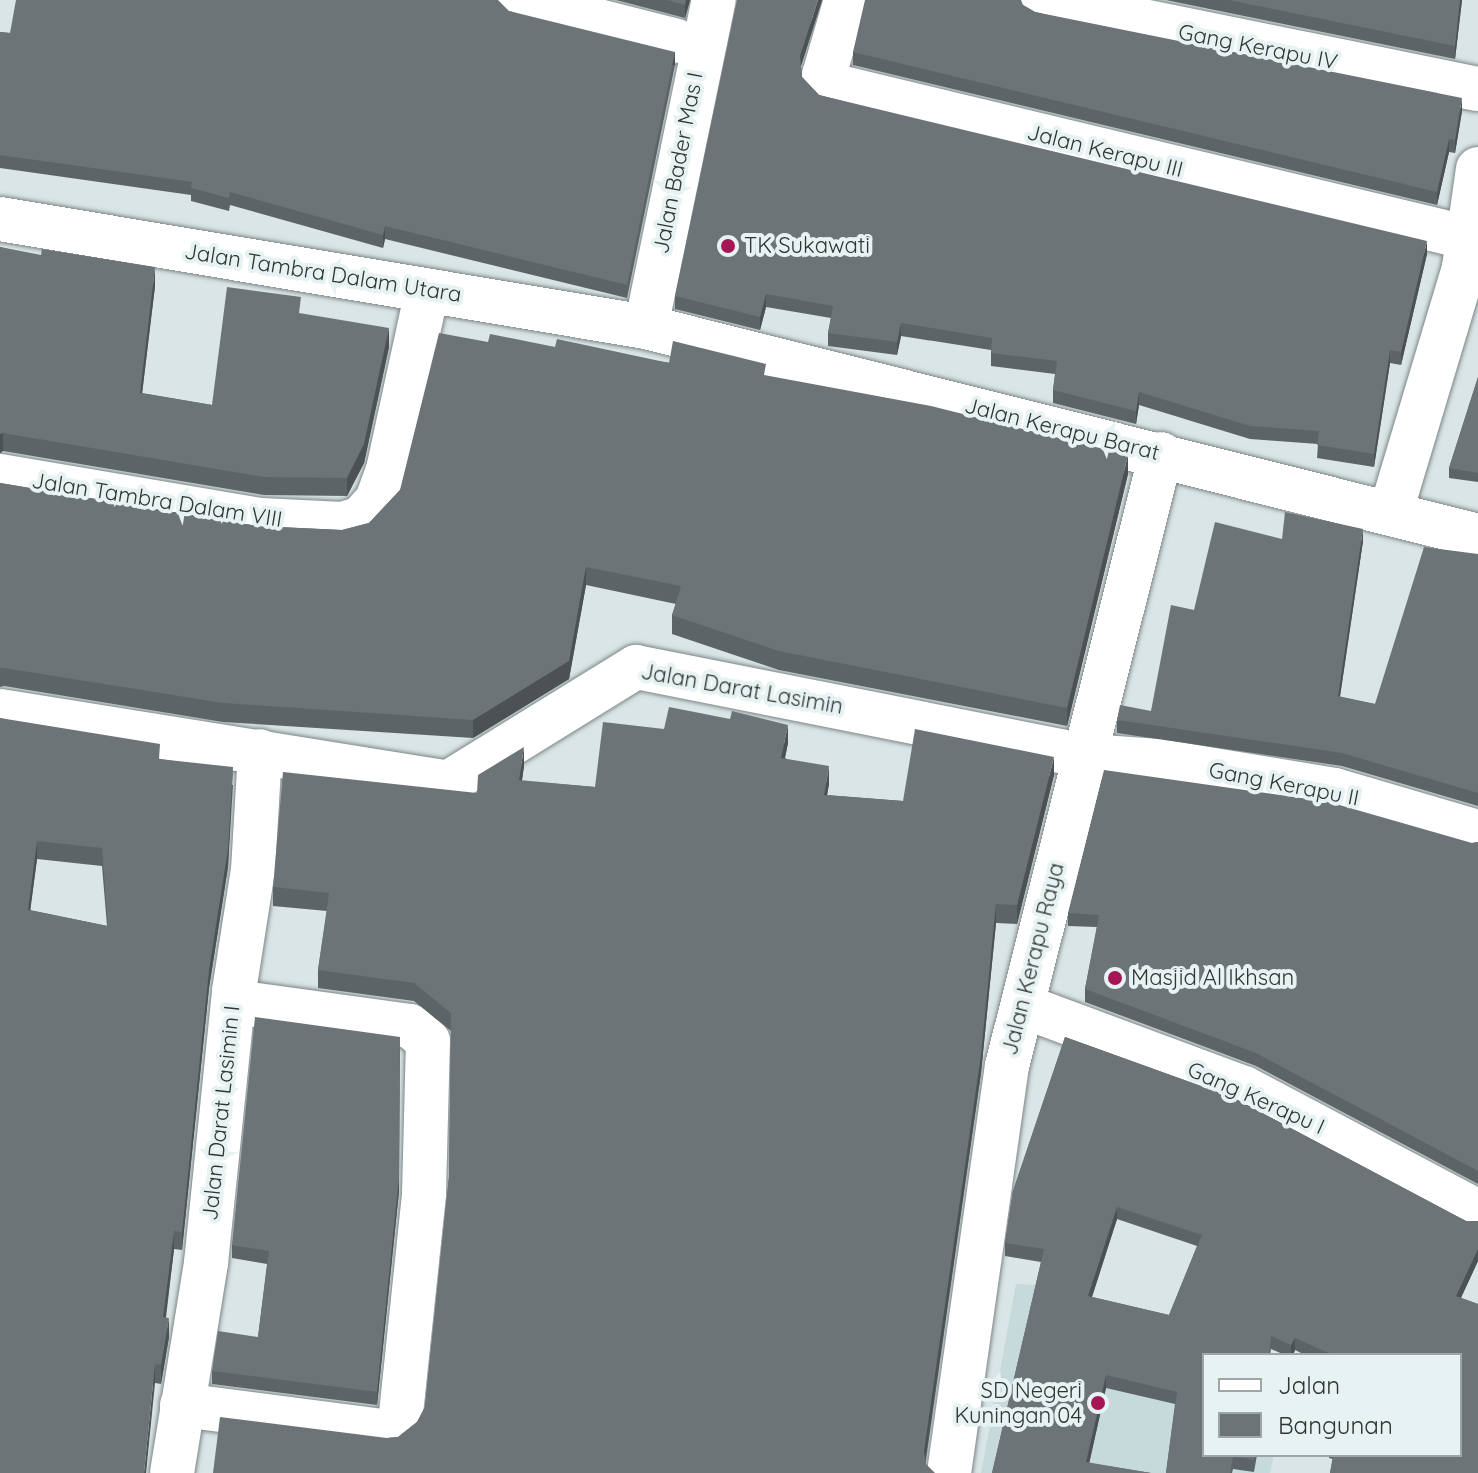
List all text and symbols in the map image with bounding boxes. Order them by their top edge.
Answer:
street label: Gang Kerapu IV [1176,19,1340,75]
street label: Jalan Bader Mas I [647,70,709,256]
street label: Jalan Kerapu III [1024,119,1186,183]
place label: TK Sukawati [744,233,870,259]
marker: TK Sukawati [719,237,737,255]
street label: Jalan Tambra Dalam Utara [183,238,463,308]
street label: Jalan Kerapu Barat [962,392,1162,466]
street label: Jalan Tambra Dalam VIII [30,467,284,533]
street label: Jalan Darat Lasimin [639,658,845,720]
street label: Gang Kerapu II [1207,756,1361,812]
street label: Jalan Kerapu Raya [996,860,1070,1058]
place label: Masjid Al Ikhsan [1131,965,1294,991]
marker: Masjid Al Ikhsan [1106,969,1124,987]
street label: Jalan Darat Lasimin I [197,1004,245,1222]
street label: Gang Kerapu I [1183,1056,1329,1140]
legend [1202,1353,1462,1457]
text: Jalan [1278,1370,1340,1400]
place label: SD Negeri Kuningan 04 [954,1377,1082,1428]
marker: SD Negeri Kuningan 04 [1089,1394,1107,1412]
text: Bangunan [1278,1410,1393,1440]

